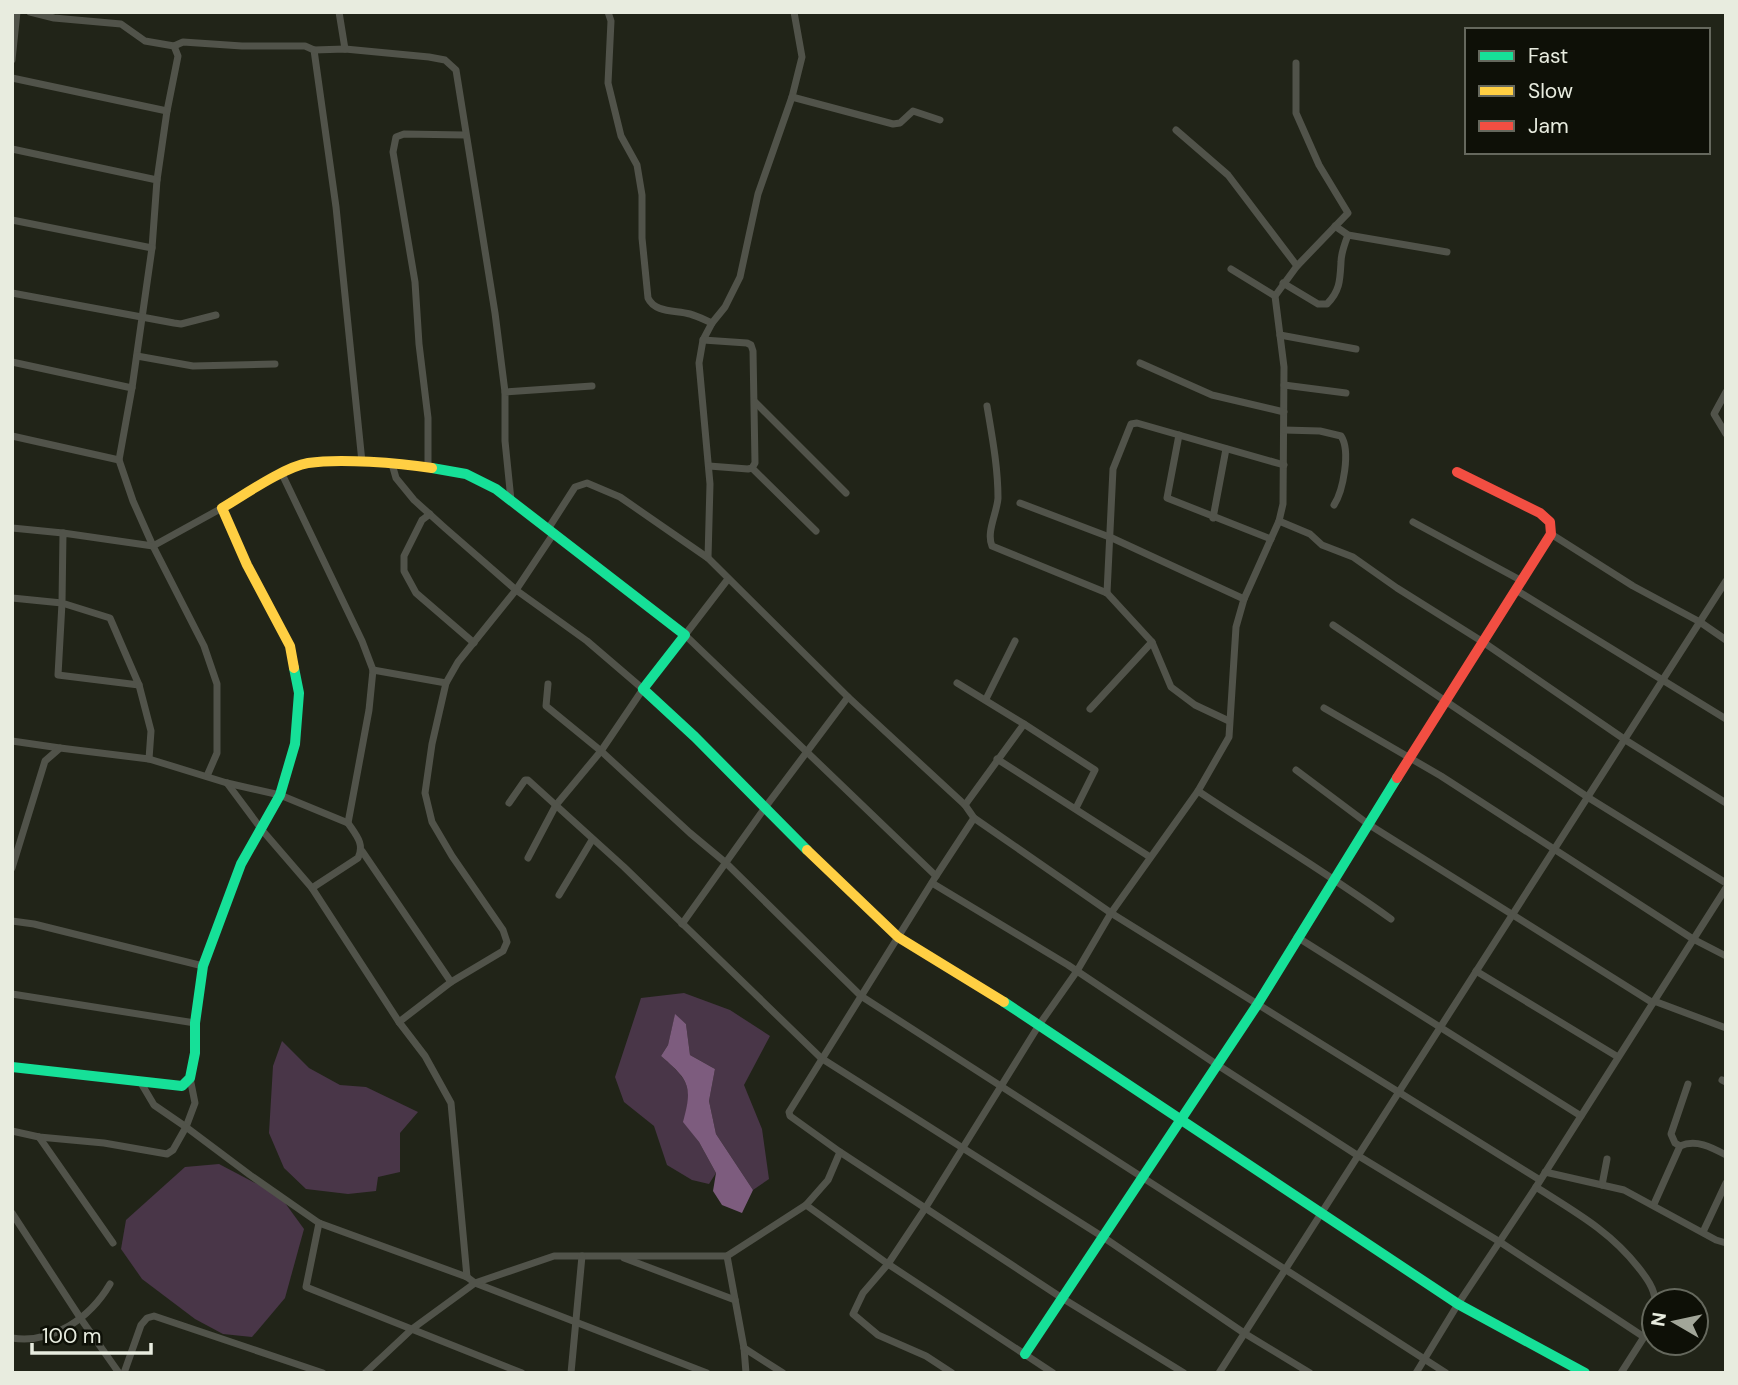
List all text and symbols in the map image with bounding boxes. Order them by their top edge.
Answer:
legend [1465,28,1710,154]
text: Fast [1528,42,1568,70]
text: Slow [1528,77,1573,105]
text: Jam [1528,112,1569,140]
north arrow [1640,1287,1710,1357]
text: N [1645,1311,1672,1328]
scale bar [32,1312,150,1356]
text: 100 m [42,1322,102,1350]

